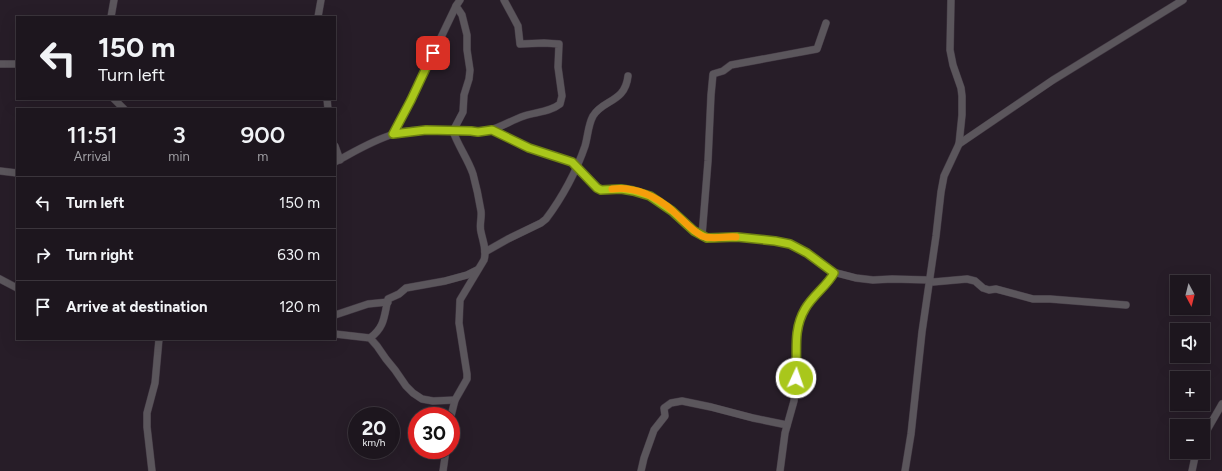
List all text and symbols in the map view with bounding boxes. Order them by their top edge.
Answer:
text: 150 m [98,30,175,64]
icon: left [32,32,84,84]
pin [416,36,450,70]
icon: arrive [422,42,444,64]
text: Turn left [98,64,165,86]
text: 11:51 [67,120,118,149]
text: 3 [172,120,186,149]
text: 900 [240,120,285,149]
text: Arrival [74,149,111,164]
text: min [168,149,190,164]
text: m [257,149,268,164]
icon: left [32,192,54,214]
text: Turn left [66,194,124,212]
text: 150 m [279,194,320,212]
icon: right [32,244,54,266]
text: Turn right [66,246,134,264]
text: 630 m [277,246,320,264]
north arrow [1170,275,1210,315]
map controls [1170,275,1210,459]
icon: arrive [32,296,54,318]
text: Arrive at destination [66,298,207,316]
text: 120 m [279,298,320,316]
button: sound [1170,323,1210,363]
position arrow [775,357,817,399]
button: + [1170,371,1210,411]
speed limit sign: 30 [408,407,460,459]
text: 20 [362,416,386,440]
button: − [1170,419,1210,459]
text: km/h [363,436,385,449]

